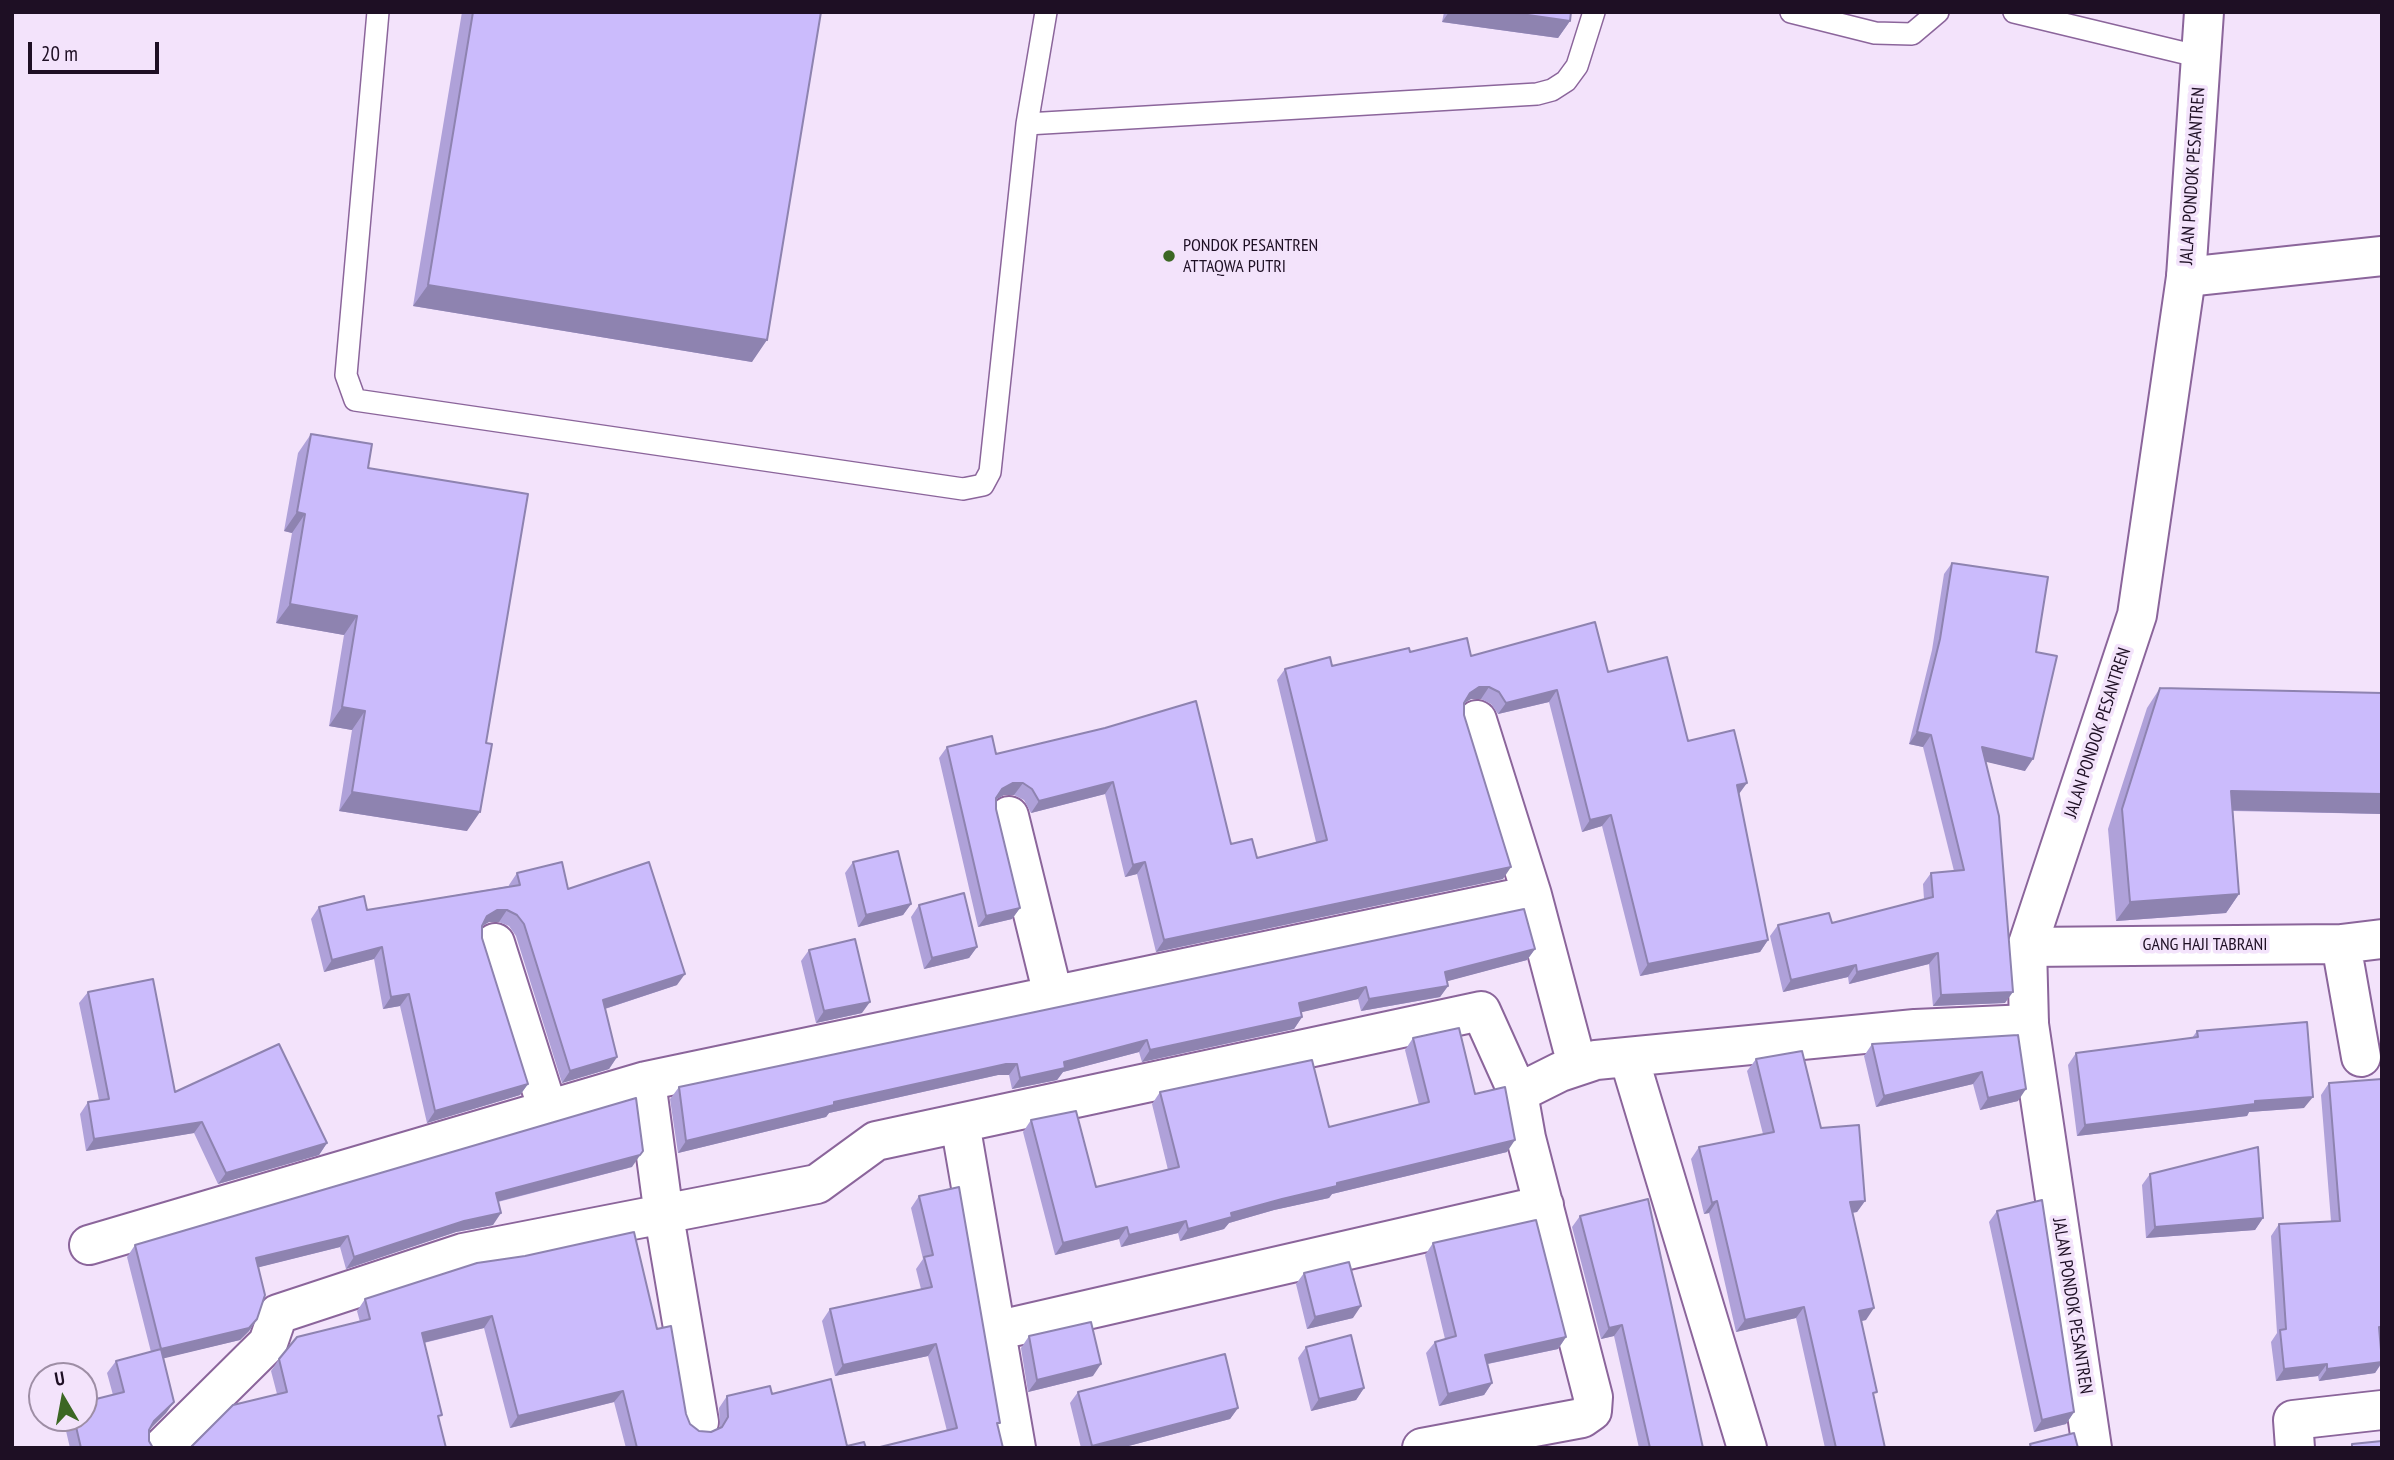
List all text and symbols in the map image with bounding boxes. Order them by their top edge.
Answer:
scale bar [32,28,163,72]
text: 20 m [41,40,78,67]
street label: JALAN PONDOK PESANTREN [2176,87,2210,265]
place label: PONDOK PESANTREN ATTAQWA PUTRI [1183,235,1318,278]
marker: PONDOK PESANTREN ATTAQWA PUTRI [1161,248,1177,264]
street label: JALAN PONDOK PESANTREN [2060,645,2136,821]
street label: GANG HAJI TABRANI [2143,934,2267,956]
street label: JALAN PONDOK PESANTREN [2047,1217,2097,1395]
north arrow [28,1362,98,1432]
text: U [53,1366,67,1391]

